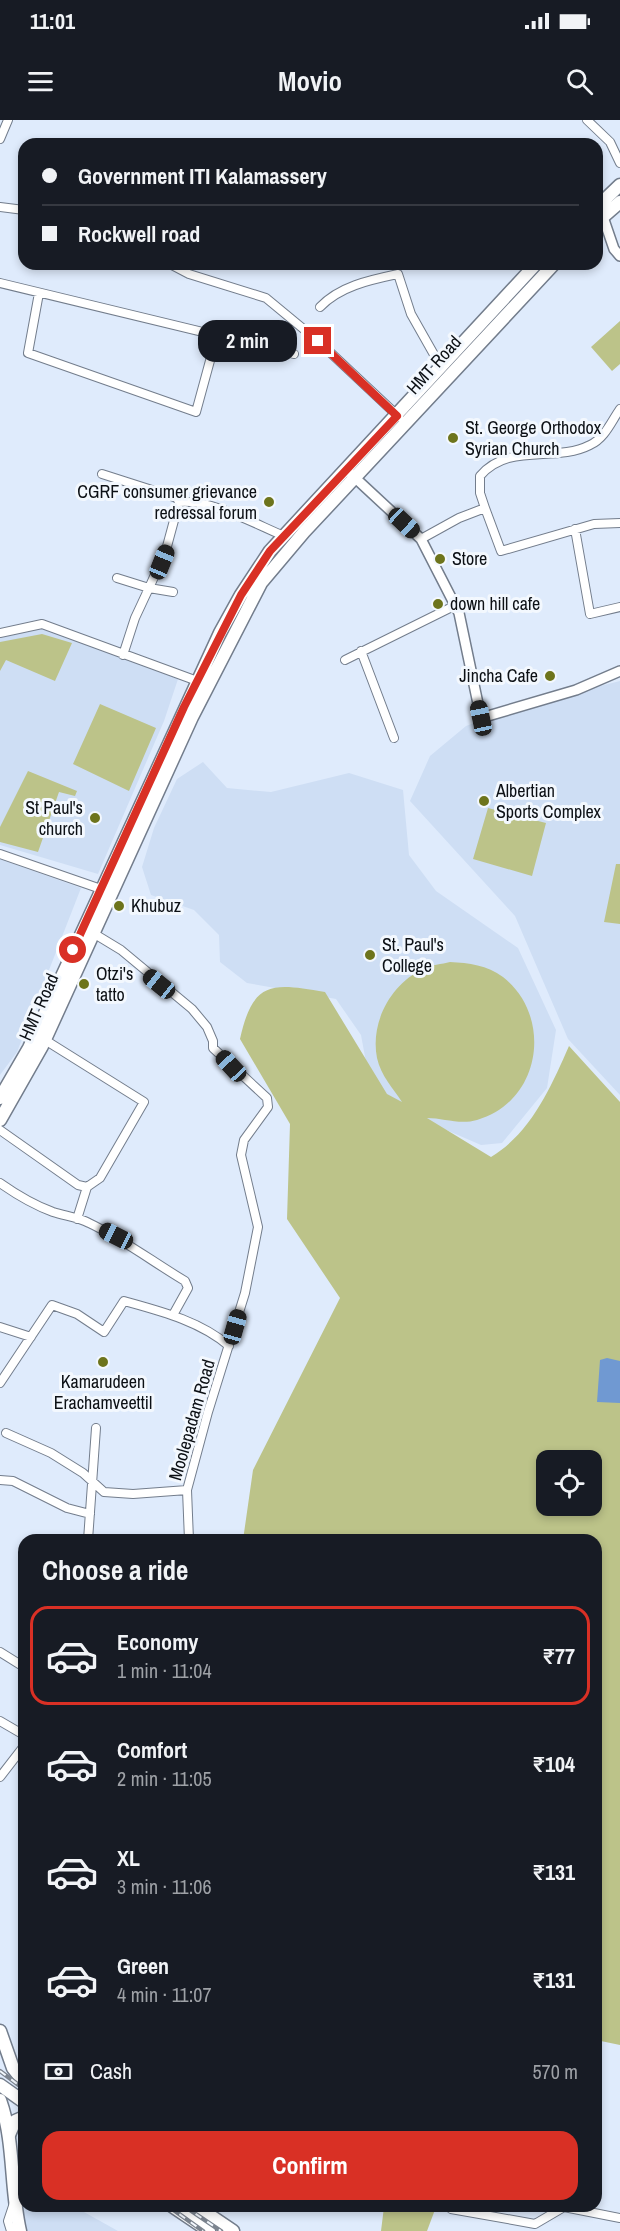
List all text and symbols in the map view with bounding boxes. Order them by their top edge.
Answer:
text: 11:01 [30,6,75,36]
text: Movio [278,63,342,99]
icon: menu [24,65,57,98]
icon: search [563,65,596,98]
text: Government ITI Kalamassery [78,161,327,191]
text: Rockwell road [78,219,200,249]
callout: 2 min [198,320,297,362]
text: 2 min [226,327,269,354]
route end [304,327,331,354]
street label: HMT Road [401,330,467,399]
place label: St. George Orthodox Syrian Church [465,415,602,461]
marker: St. George Orthodox Syrian Church [446,431,460,445]
place label: CGRF consumer grievance redressal forum [77,479,257,525]
marker: CGRF consumer grievance redressal forum [262,495,276,509]
car [385,504,423,542]
car [147,542,177,582]
place label: Store [452,546,487,571]
marker: Store [433,552,447,566]
place label: down hill cafe [450,591,540,616]
marker: down hill cafe [431,597,445,611]
place label: Jincha Cafe [459,663,538,688]
marker: Jincha Cafe [543,669,557,683]
car [468,699,494,737]
place label: Albertian Sports Complex [495,778,602,824]
marker: Albertian Sports Complex [477,794,491,808]
place label: St Paul's church [25,795,83,841]
marker: St Paul's church [88,811,102,825]
place label: Khubuz [131,893,181,918]
marker: Khubuz [112,899,126,913]
place label: St. Paul's College [382,932,444,978]
route start [59,936,86,963]
marker: St. Paul's College [363,948,377,962]
place label: Otzi's tatto [96,961,133,1007]
car [139,966,179,1002]
street label: HMT Road [13,969,64,1044]
marker: Otzi's tatto [77,977,91,991]
car [212,1047,250,1085]
car [96,1220,136,1252]
car [221,1307,249,1347]
marker: Kamarudeen Erachamveettil [96,1355,110,1369]
street label: Moolepadam Road [162,1356,221,1483]
place label: Kamarudeen Erachamveettil [54,1369,152,1415]
map controls [536,1450,602,1516]
button: locate [536,1450,602,1516]
text: Choose a ride [42,1552,188,1588]
text: Economy [117,1627,198,1657]
icon: car [45,1629,99,1683]
text: ₹77 [542,1641,575,1671]
text: 1 min · 11:04 [117,1657,212,1684]
text: Comfort [117,1735,187,1765]
icon: car [45,1737,99,1791]
text: ₹104 [532,1749,575,1779]
text: 2 min · 11:05 [117,1765,212,1792]
text: XL [117,1843,140,1873]
icon: car [45,1845,99,1899]
text: ₹131 [532,1857,575,1887]
text: 3 min · 11:06 [117,1873,212,1900]
text: Green [117,1951,169,1981]
icon: car [45,1953,99,2007]
text: ₹131 [532,1965,575,1995]
text: 4 min · 11:07 [117,1981,212,2008]
icon: cash [42,2055,75,2088]
text: Cash [90,2056,132,2086]
text: 570 m [532,2058,578,2085]
button: Confirm [42,2131,578,2200]

